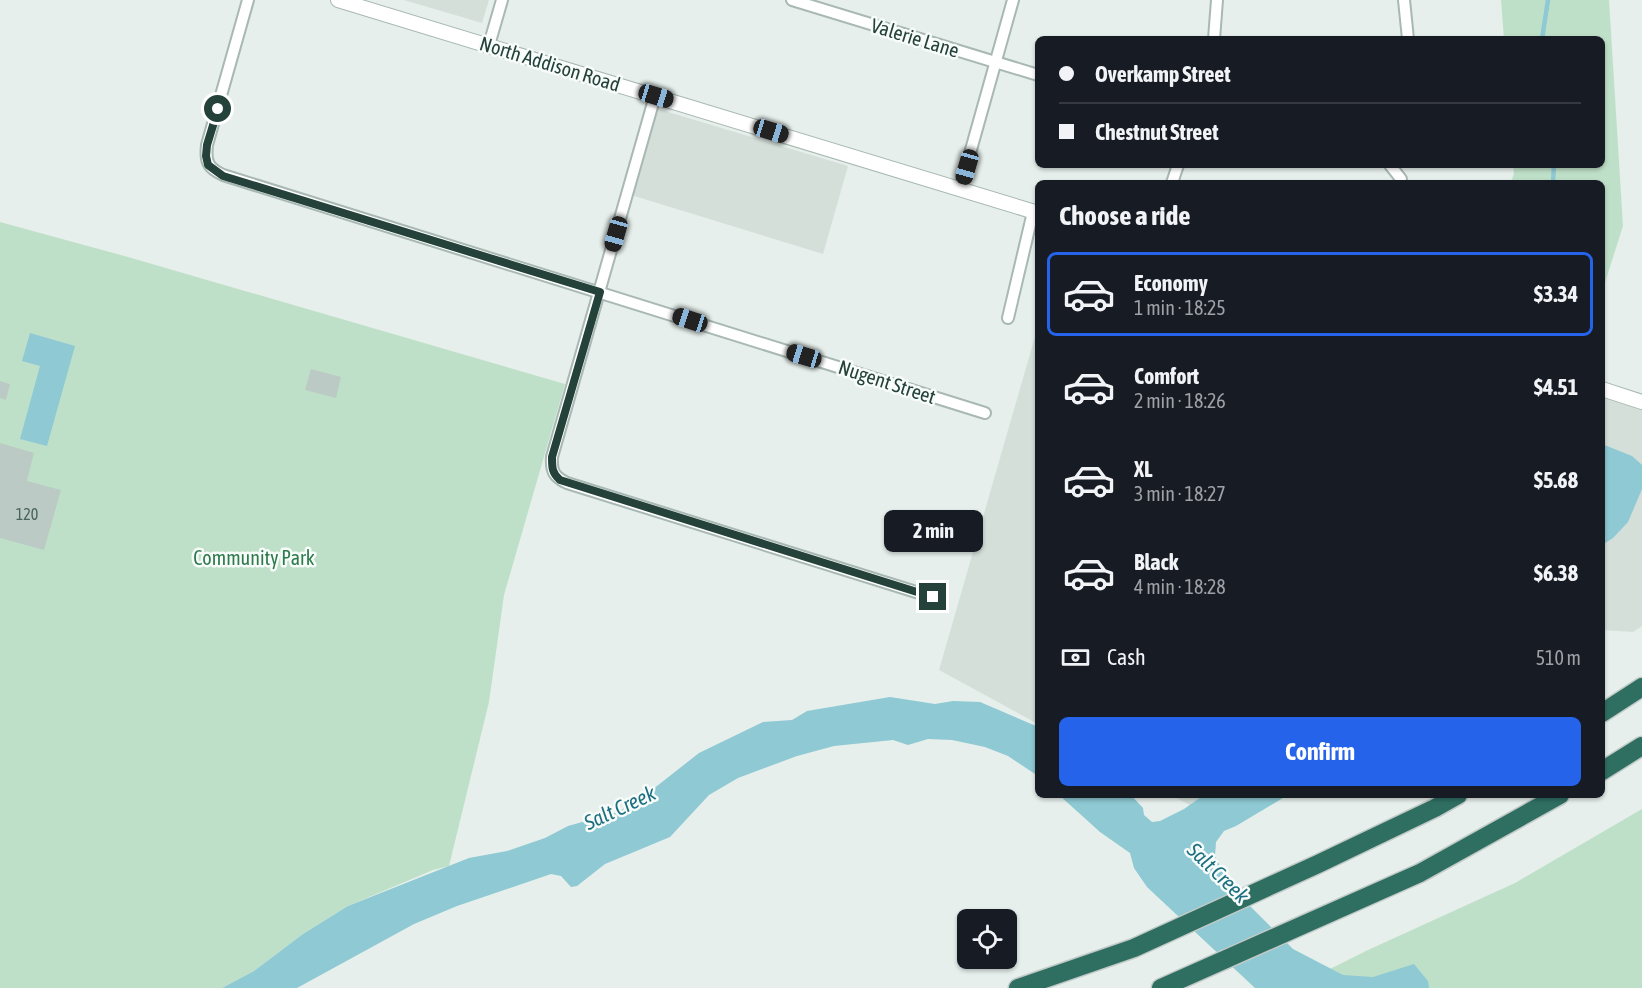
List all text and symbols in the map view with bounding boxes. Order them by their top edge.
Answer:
street label: Valerie Lane [868,13,962,62]
street label: North Addison Road [477,31,623,96]
text: Overkamp Street [1095,61,1231,87]
car [636,82,676,110]
route start [204,95,231,122]
car [751,117,791,145]
text: Chestnut Street [1095,119,1219,145]
car [953,147,981,187]
text: Choose a ride [1059,200,1191,231]
car [602,214,630,254]
icon: car [1062,267,1116,321]
text: Economy [1134,270,1208,296]
text: $3.34 [1534,281,1578,307]
text: 1 min · 18:25 [1134,296,1226,319]
car [670,306,710,334]
car [784,342,824,370]
street label: Nugent Street [836,355,939,408]
icon: car [1062,360,1116,414]
text: Comfort [1134,363,1199,389]
text: $4.51 [1534,374,1578,400]
text: 2 min · 18:26 [1134,389,1226,412]
icon: car [1062,453,1116,507]
text: XL [1134,456,1152,482]
text: $5.68 [1534,467,1578,493]
text: 3 min · 18:27 [1134,482,1226,505]
house number: 120 [16,505,38,523]
callout: 2 min [884,510,982,552]
text: 2 min [913,519,954,542]
park label: Community Park [193,546,315,569]
icon: car [1062,546,1116,600]
text: Black [1134,549,1178,575]
text: $6.38 [1534,560,1578,586]
text: 4 min · 18:28 [1134,575,1226,598]
route end [919,583,946,610]
icon: cash [1059,641,1092,674]
text: Cash [1107,644,1146,670]
text: 510 m [1536,646,1581,669]
button: Confirm [1059,717,1581,786]
water label: Salt Creek [579,780,660,834]
water label: Salt Creek [1182,837,1255,908]
map controls [957,909,1017,969]
button: locate [957,909,1017,969]

